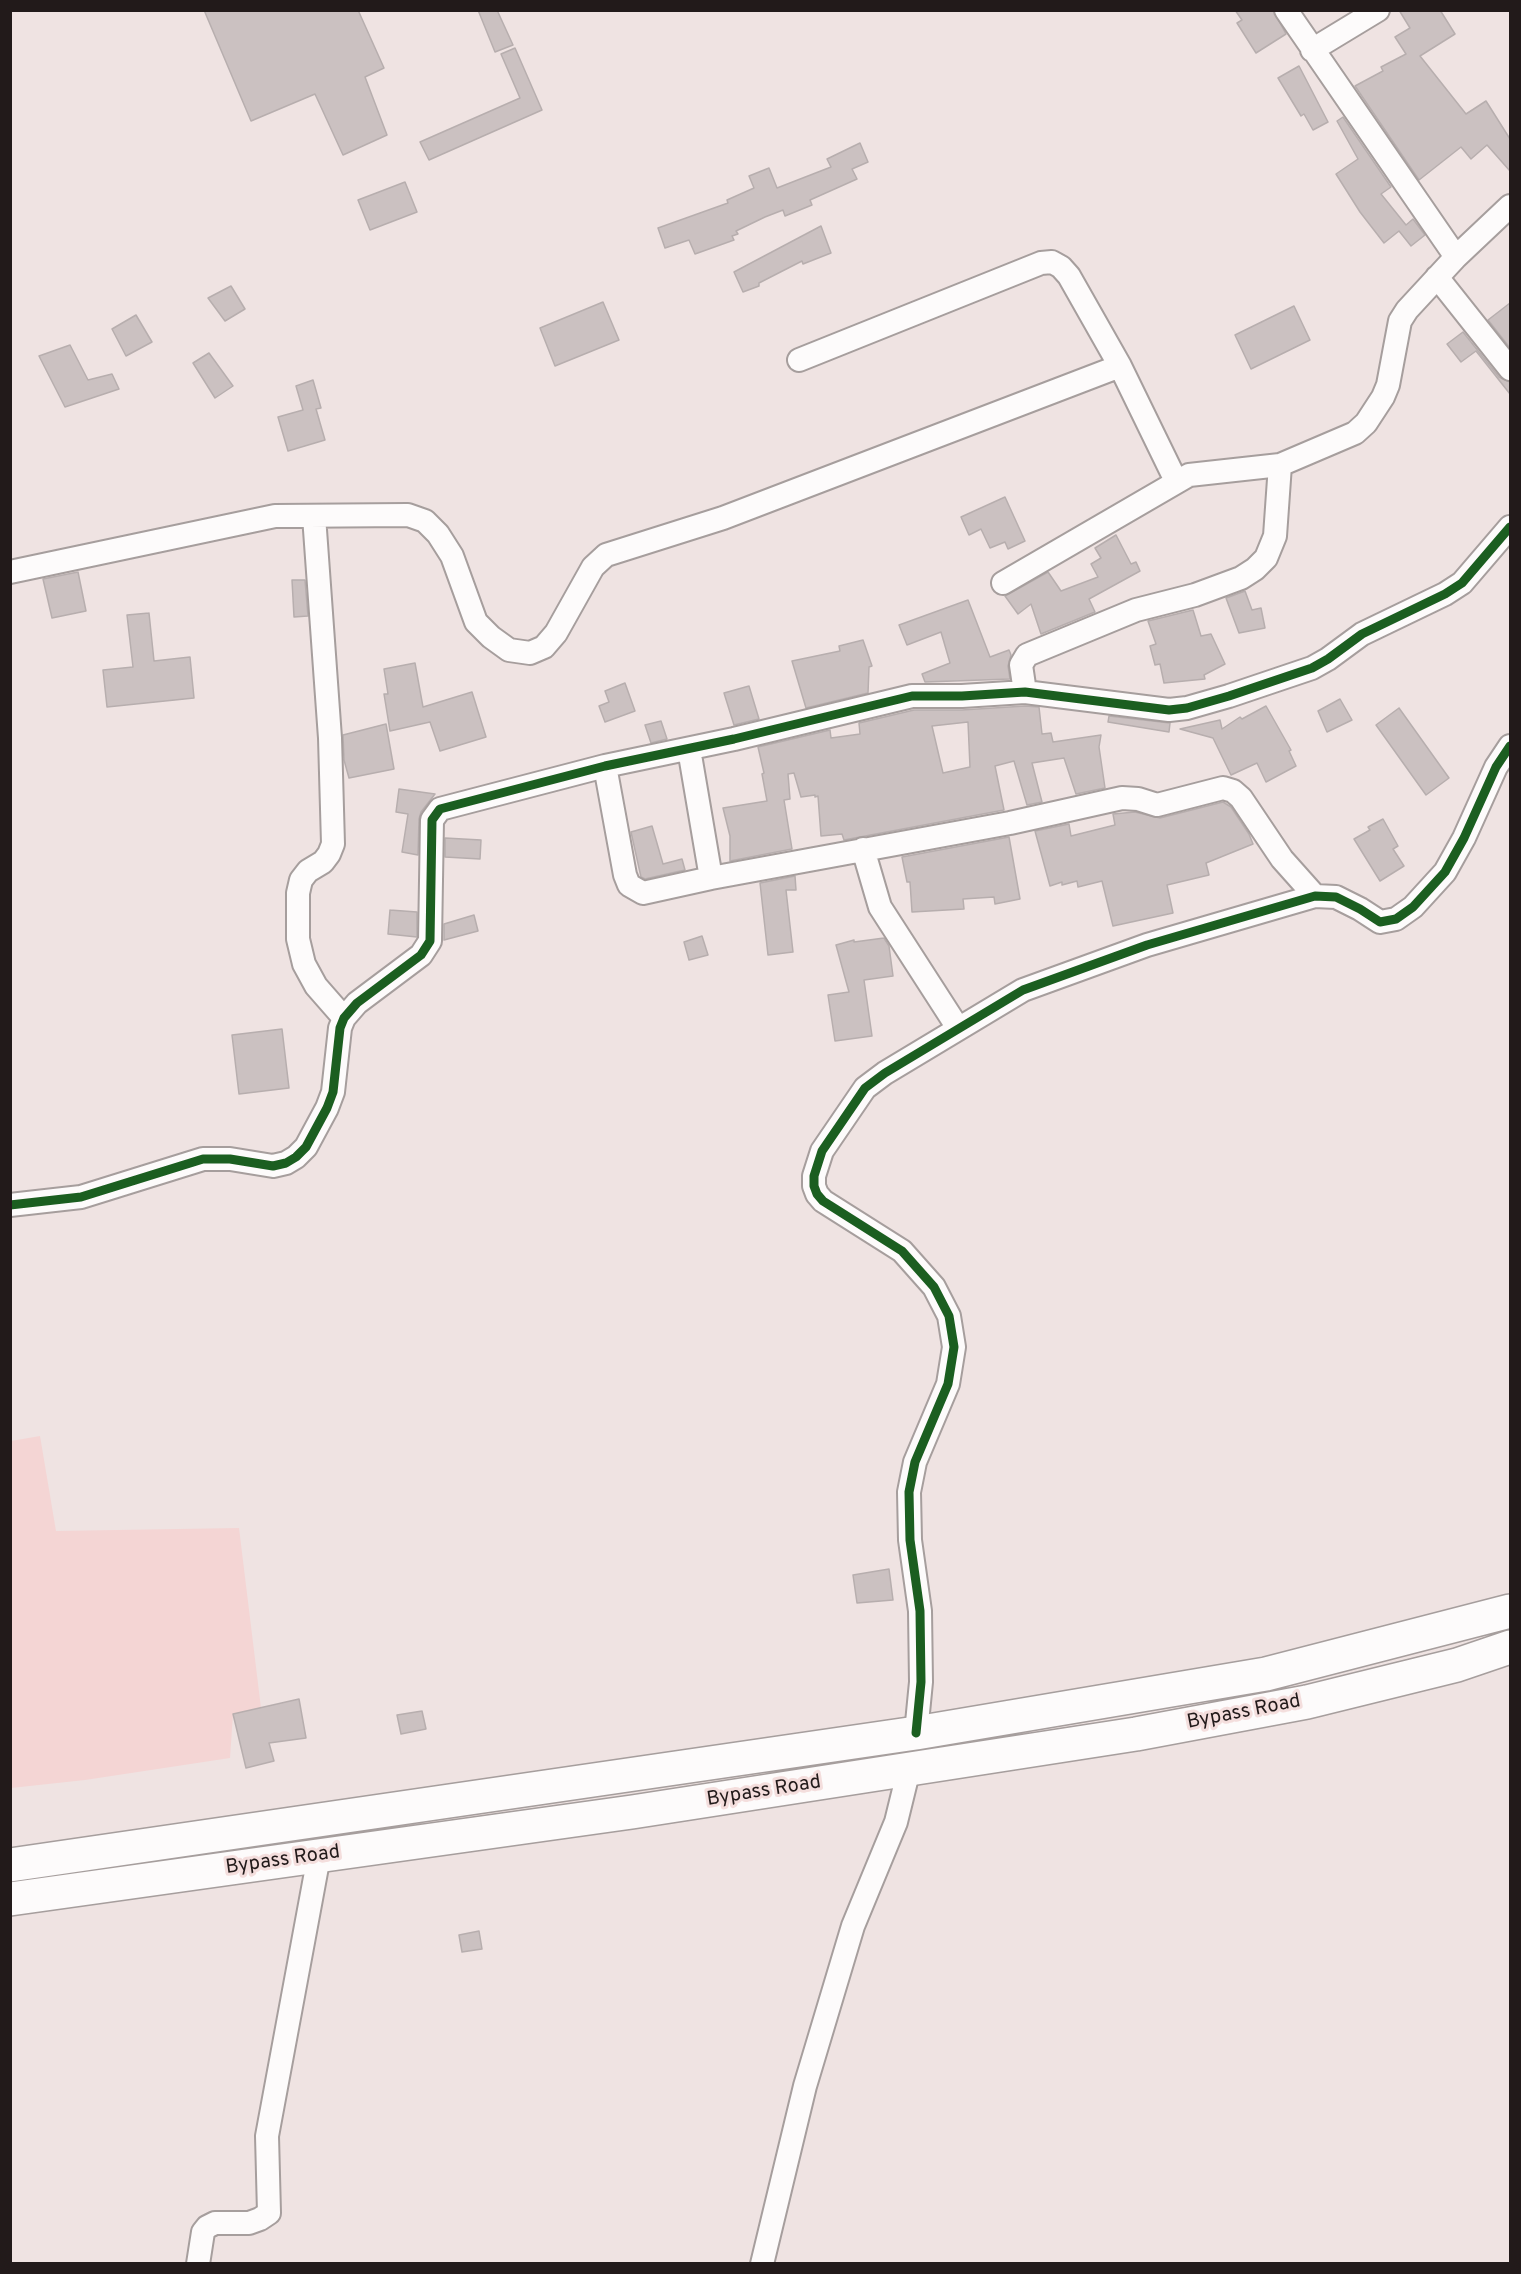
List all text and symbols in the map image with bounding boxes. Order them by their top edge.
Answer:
street label: Bypass Road [1185,1690,1303,1736]
street label: Bypass Road [705,1771,823,1813]
street label: Bypass Road [224,1841,342,1881]

